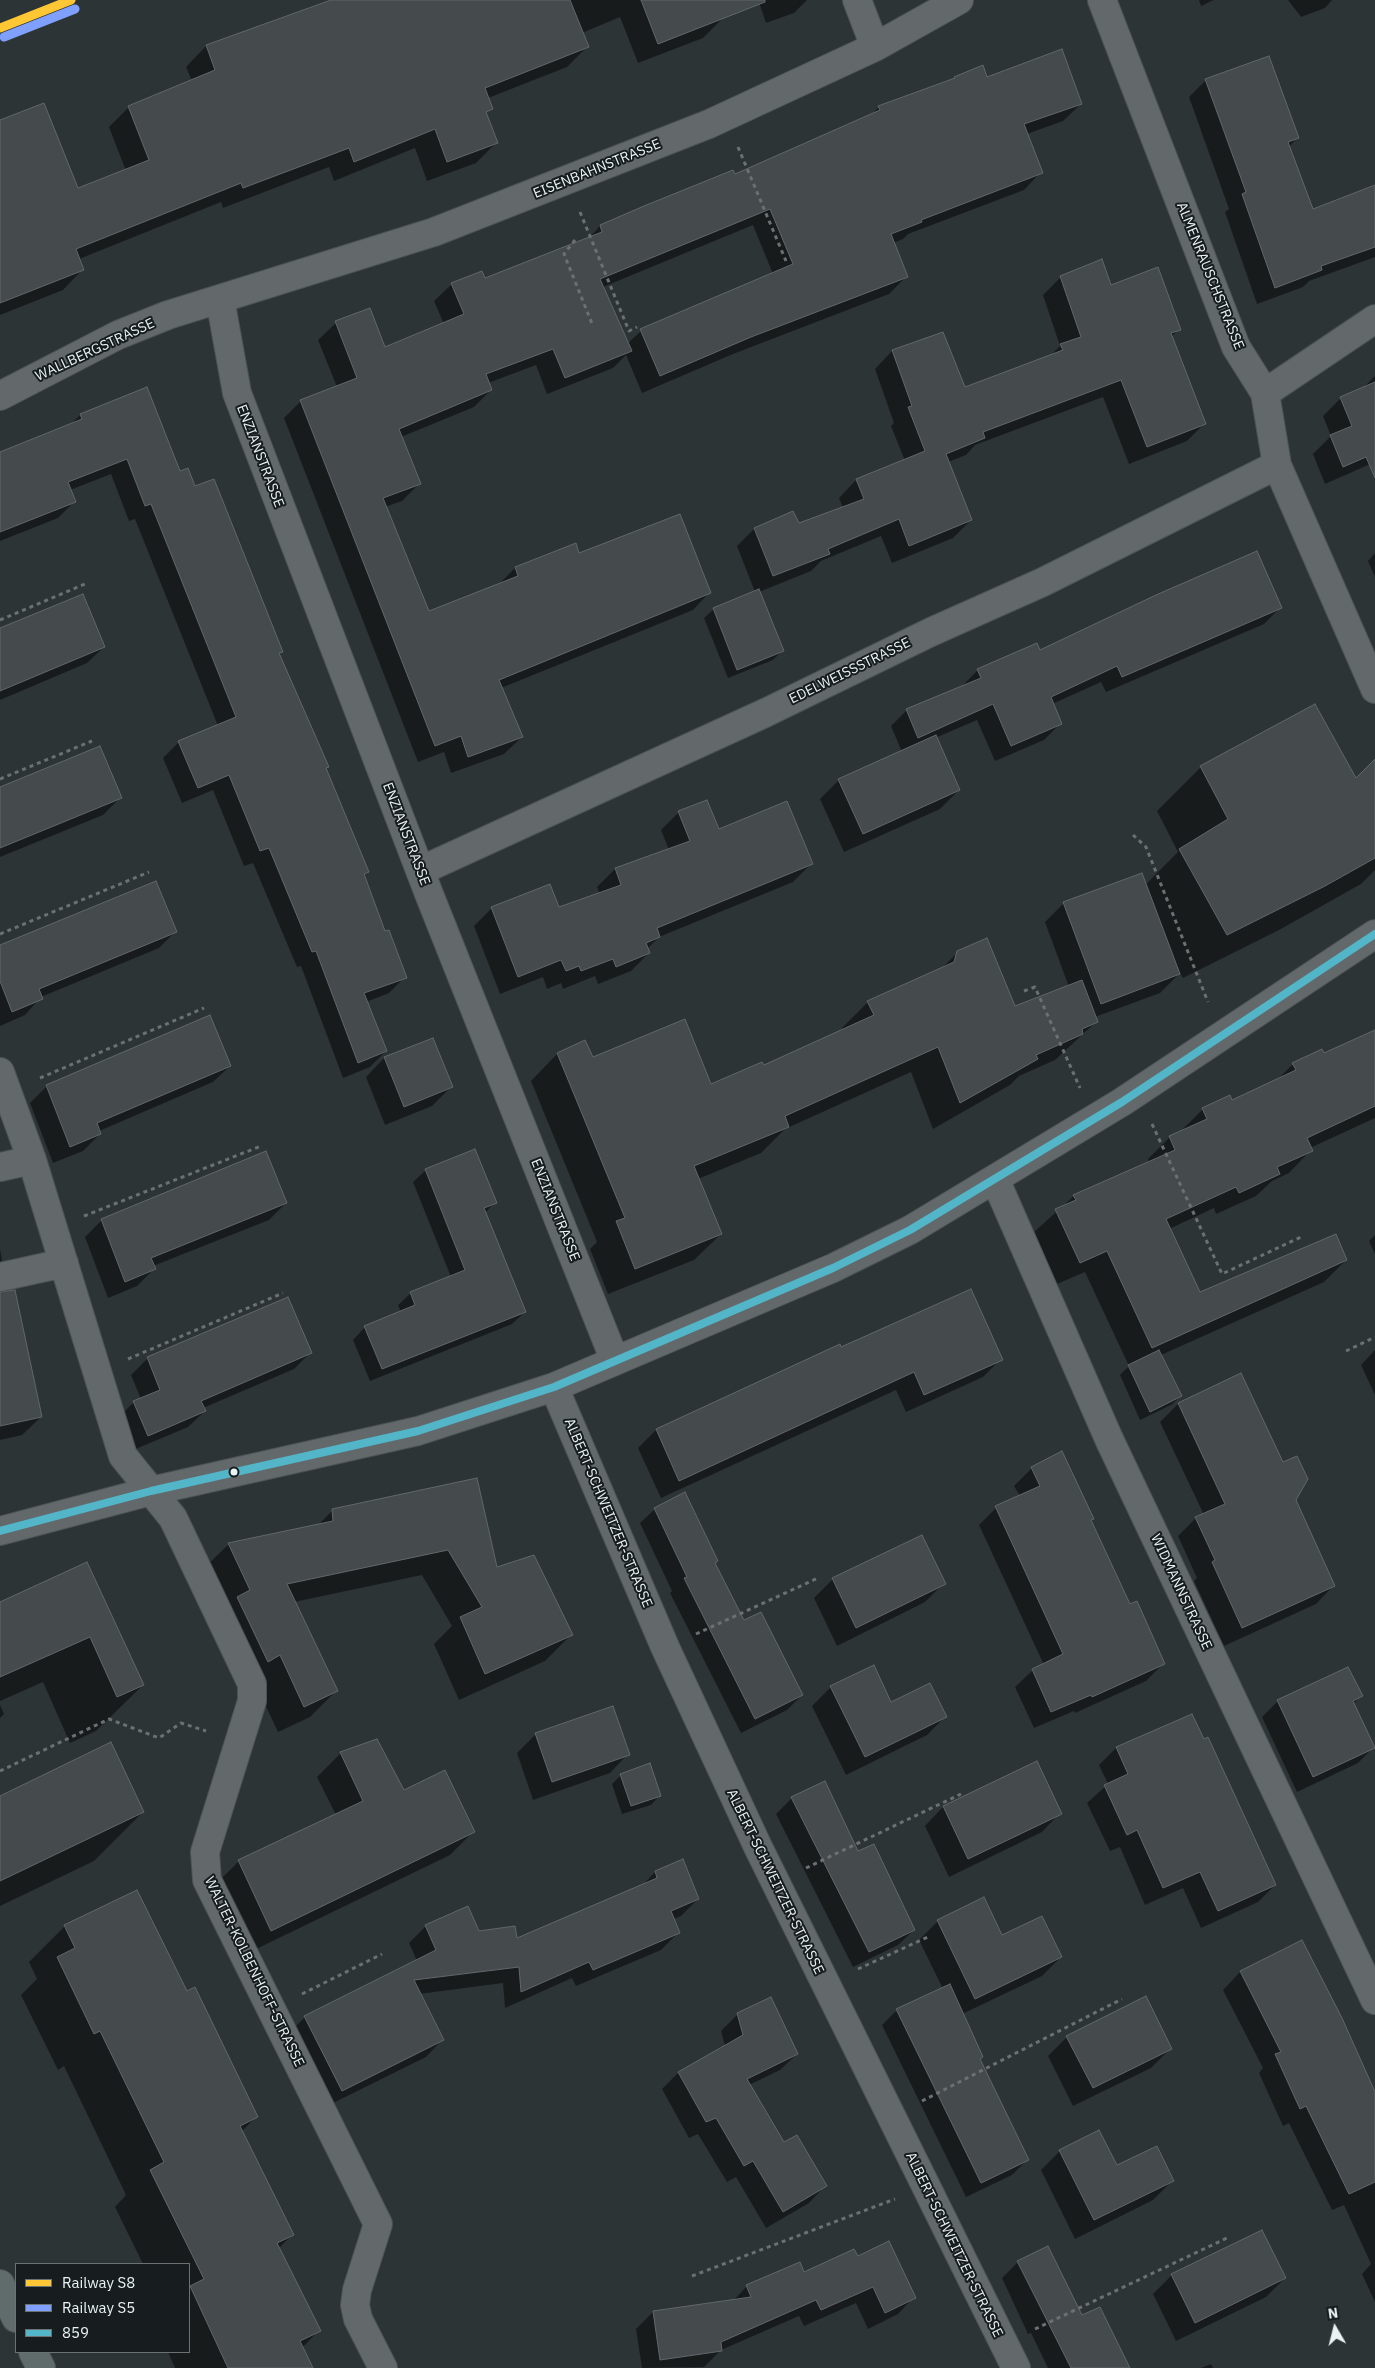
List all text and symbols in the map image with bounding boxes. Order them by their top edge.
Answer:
street label: EISENBAHNSTRASSE [531,136,663,202]
street label: ALMENRAUSCHSTRASSE [1173,200,1247,352]
street label: WALLBERGSTRASSE [33,315,157,385]
street label: ENZIANSTRASSE [233,402,287,510]
street label: EDELWEISSSTRASSE [787,634,913,708]
street label: ENZIANSTRASSE [379,780,433,888]
street label: ENZIANSTRASSE [527,1156,583,1264]
street label: ALBERT-SCHWEITZER-STRASSE [560,1416,656,1610]
unlabelled marker [229,1467,239,1477]
street label: WIDMANNSTRASSE [1147,1531,1215,1653]
street label: ALBERT-SCHWEITZER-STRASSE [723,1787,827,1977]
street label: WALTER-KOLBENHOFF-STRASSE [201,1874,307,2070]
street label: ALBERT-SCHWEITZER-STRASSE [902,2150,1006,2340]
legend [15,2263,190,2353]
text: Railway S8 [62,2273,135,2292]
text: Railway S5 [62,2298,135,2317]
north arrow [1310,2303,1360,2353]
text: N [1327,2304,1339,2323]
text: 859 [62,2323,89,2342]

